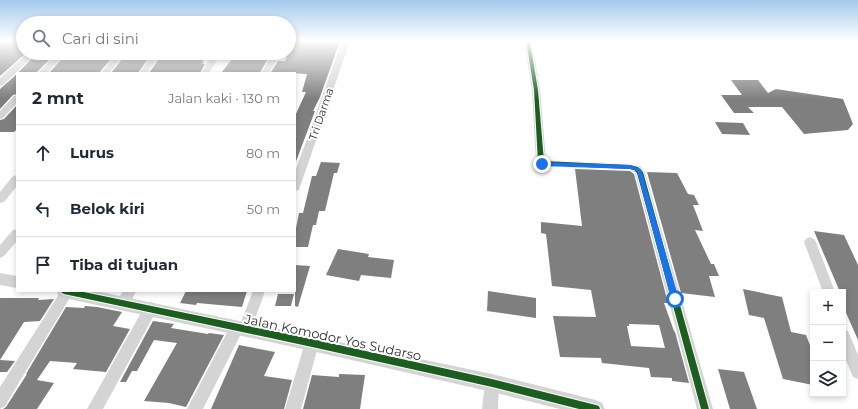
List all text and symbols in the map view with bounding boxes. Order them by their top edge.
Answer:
search box [16,16,296,60]
icon: search [30,27,52,49]
text: Cari di sini [62,29,139,48]
street label: Tri Darma [306,86,336,142]
text: 2 mnt [32,88,84,108]
text: Jalan kaki · 130 m [168,90,280,106]
icon: ahead [32,142,54,164]
text: Lurus [70,143,114,162]
text: 80 m [246,145,280,161]
route end [533,155,551,173]
icon: left [32,198,54,220]
text: Belok kiri [70,199,145,218]
text: 50 m [247,201,280,217]
icon: arrive [32,254,54,276]
text: Tiba di tujuan [70,255,178,274]
map controls [810,289,846,397]
button: + [810,289,846,325]
route start [666,290,684,308]
street label: Jalan Komodor Yos Sudarso [242,310,423,364]
button: − [810,325,846,361]
button: layers [810,361,846,397]

